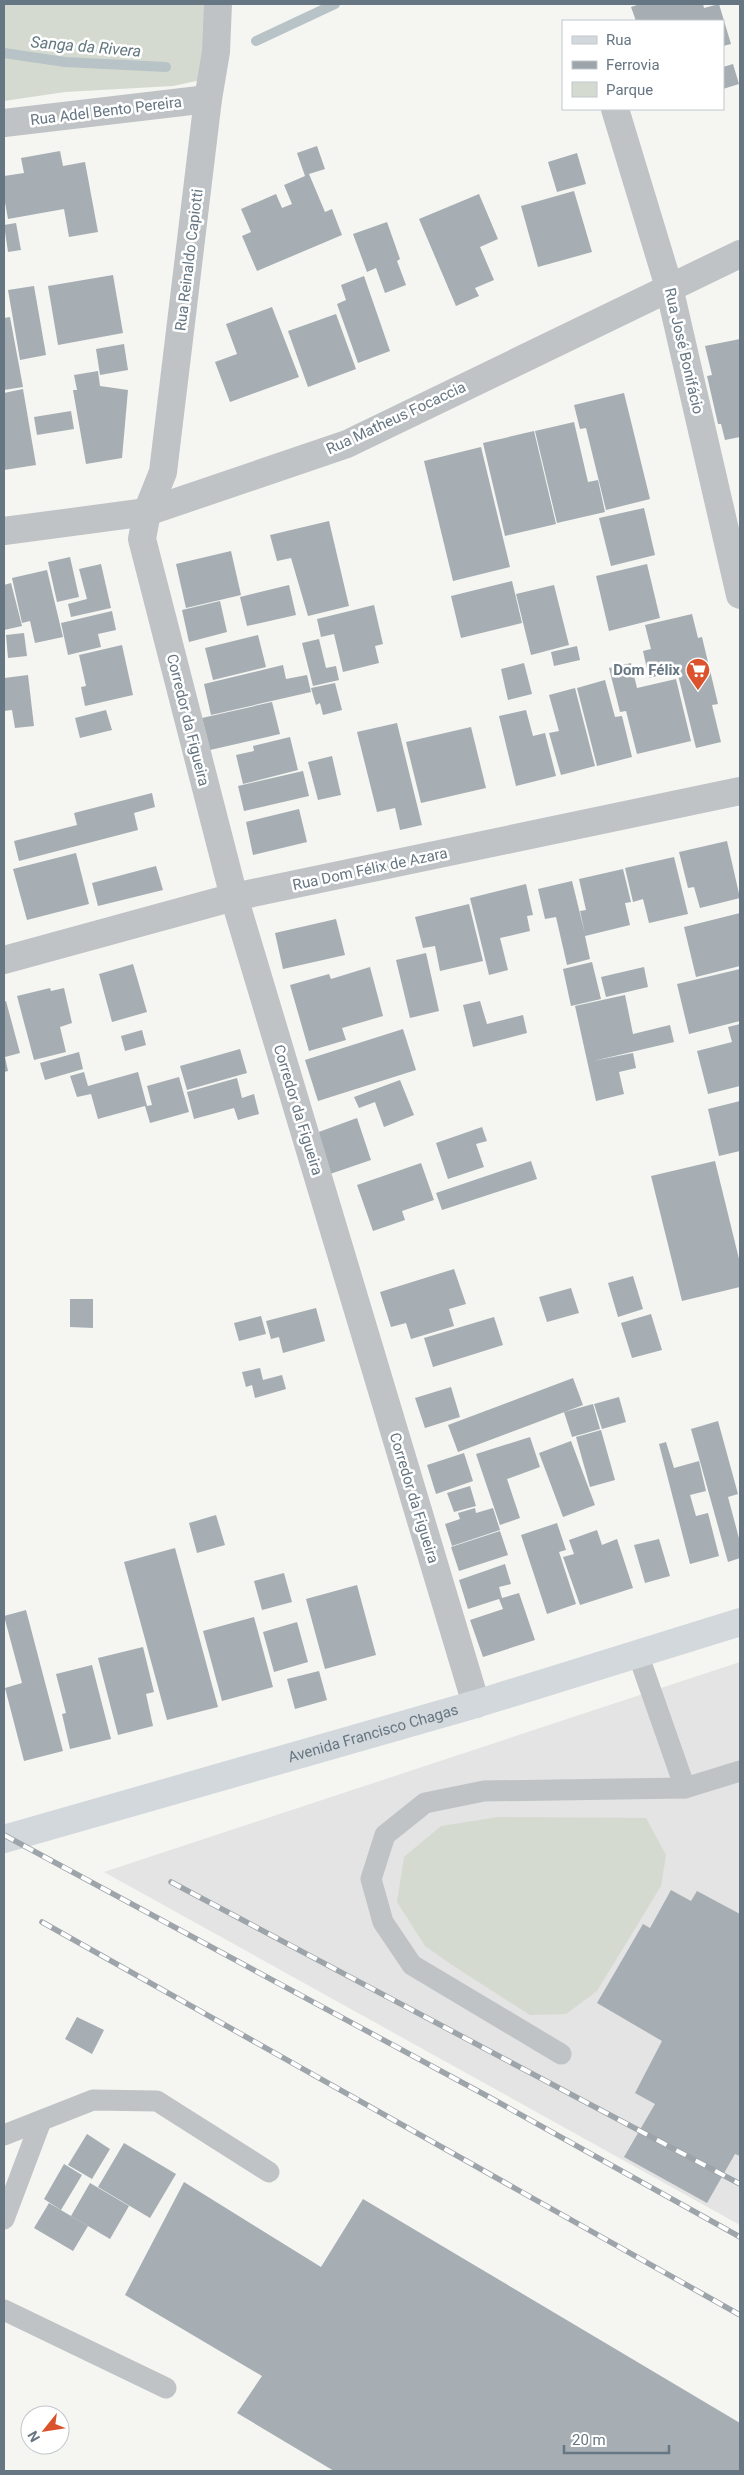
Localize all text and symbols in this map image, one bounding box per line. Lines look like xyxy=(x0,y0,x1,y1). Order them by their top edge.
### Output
legend xyxy=(562,20,724,110)
text: Rua xyxy=(606,31,632,49)
water label: Sanga da Rivera xyxy=(30,32,142,61)
text: Ferrovia xyxy=(606,56,660,74)
text: Parque xyxy=(606,81,653,99)
street label: Rua Adel Bento Pereira xyxy=(29,93,183,129)
street label: Rua Reinaldo Capiotti xyxy=(171,188,207,332)
street label: Rua José Bonifácio xyxy=(661,286,707,416)
street label: Rua Matheus Focaccia xyxy=(323,378,469,458)
street label: Corredor da Figueira xyxy=(163,652,213,788)
supermarket icon: Dom Félix xyxy=(685,657,711,691)
place label: Dom Félix xyxy=(613,661,680,679)
street label: Rua Dom Félix de Azara xyxy=(291,844,449,894)
street label: Corredor da Figueira xyxy=(270,1043,326,1177)
street label: Corredor da Figueira xyxy=(386,1431,442,1565)
street label: Avenida Francisco Chagas xyxy=(286,1701,460,1766)
north arrow xyxy=(20,2405,70,2455)
scale bar xyxy=(564,2422,669,2454)
text: N xyxy=(24,2428,43,2445)
text: 20 m xyxy=(572,2431,606,2449)

